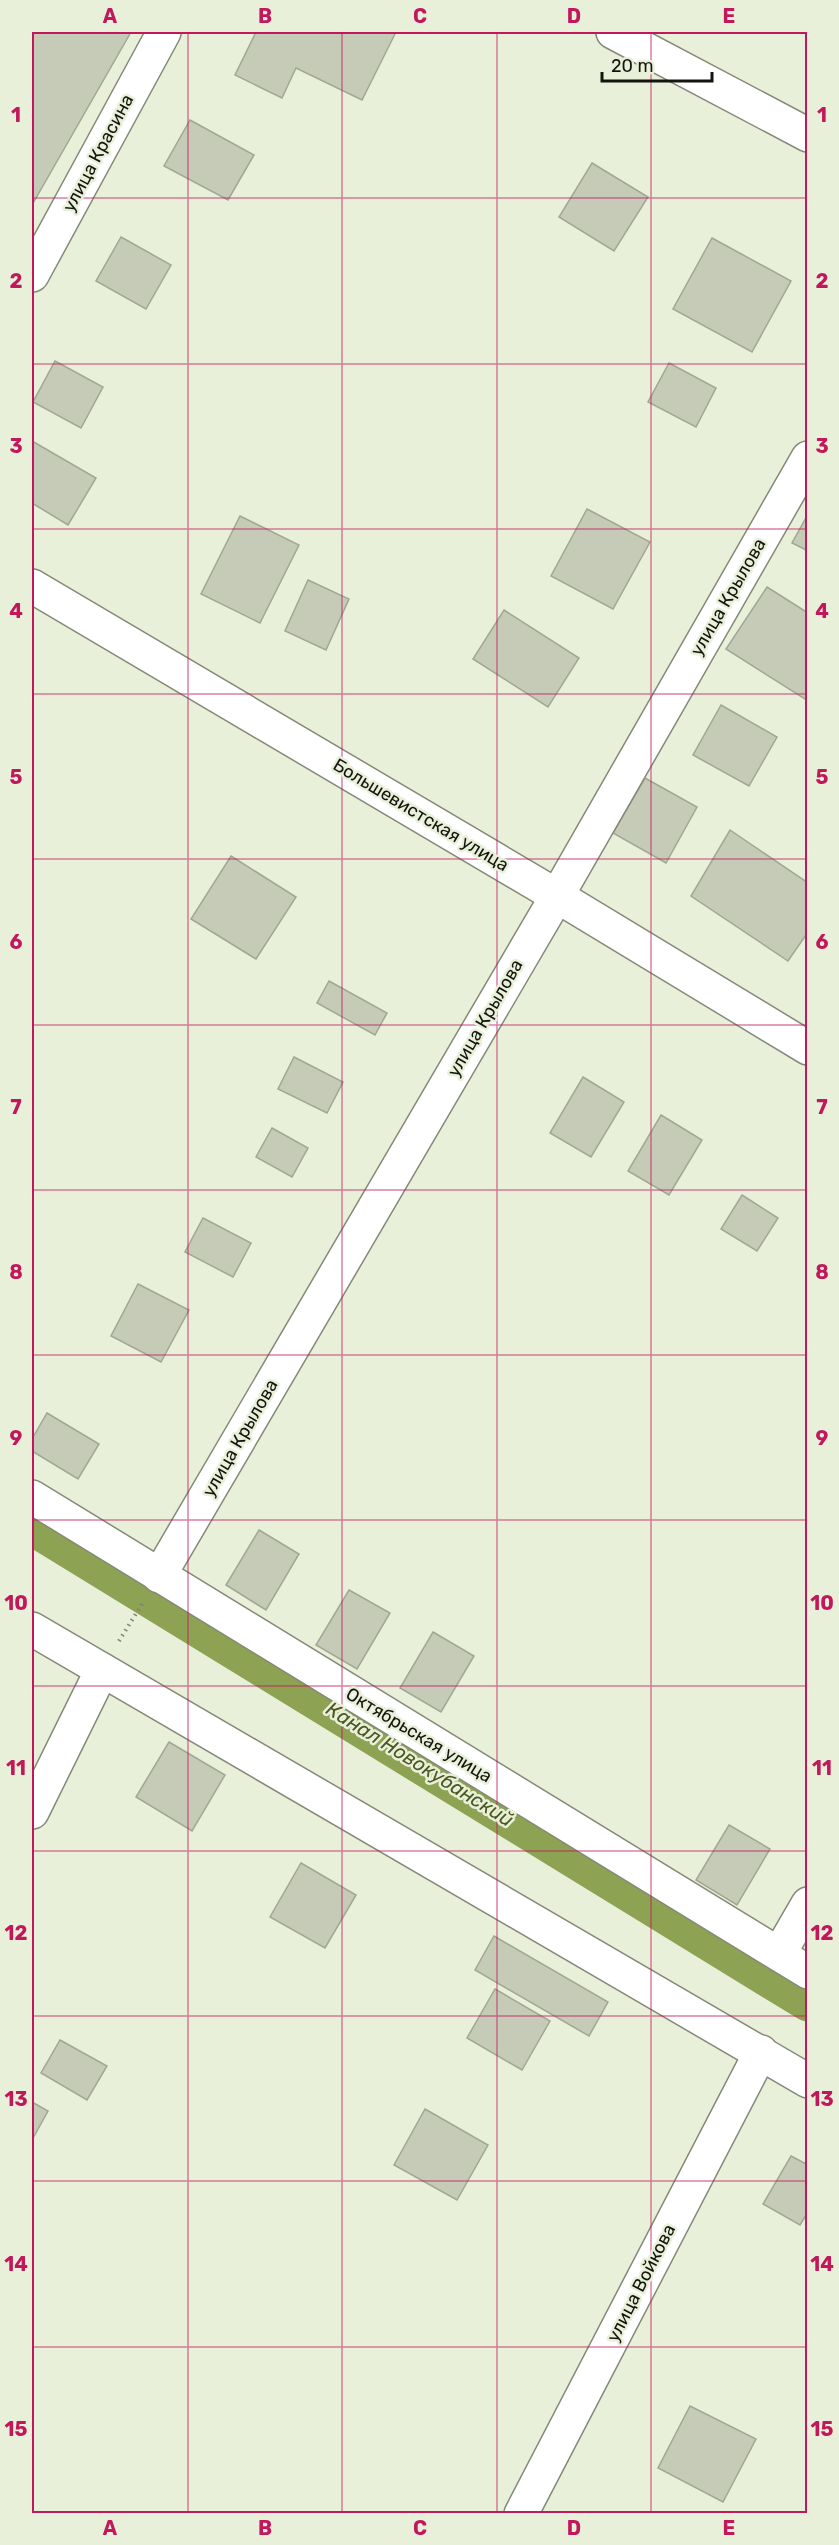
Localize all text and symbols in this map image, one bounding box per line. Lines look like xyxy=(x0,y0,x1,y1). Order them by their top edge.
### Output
text: A xyxy=(103,4,118,28)
text: B xyxy=(258,4,272,28)
text: C xyxy=(413,4,427,28)
text: D xyxy=(567,4,581,28)
text: E xyxy=(723,4,735,28)
scale bar xyxy=(602,45,712,83)
text: 20 m xyxy=(611,55,653,77)
street label: улица Красина xyxy=(58,90,138,216)
text: 1 xyxy=(11,103,21,127)
text: 1 xyxy=(817,103,827,127)
text: 2 xyxy=(10,269,23,293)
text: 2 xyxy=(816,269,829,293)
text: 3 xyxy=(9,434,23,458)
text: 3 xyxy=(815,434,829,458)
street label: улица Крылова xyxy=(685,534,771,660)
text: 4 xyxy=(9,599,23,623)
text: 4 xyxy=(815,599,829,623)
street label: Большевистская улица xyxy=(329,754,513,876)
text: 5 xyxy=(10,765,23,789)
text: 5 xyxy=(816,765,829,789)
text: 6 xyxy=(9,930,23,954)
text: 6 xyxy=(815,930,829,954)
street label: улица Крылова xyxy=(442,955,528,1081)
text: 7 xyxy=(10,1095,22,1119)
text: 7 xyxy=(816,1095,828,1119)
text: 8 xyxy=(9,1260,23,1284)
text: 8 xyxy=(815,1260,829,1284)
street label: улица Крылова xyxy=(197,1375,283,1501)
text: 9 xyxy=(10,1426,23,1450)
text: 9 xyxy=(816,1426,829,1450)
text: 10 xyxy=(4,1591,28,1615)
text: 10 xyxy=(810,1591,834,1615)
street label: Октябрьская улица xyxy=(342,1683,496,1787)
water label: Канал Новокубанский xyxy=(322,1696,518,1832)
text: 11 xyxy=(6,1756,26,1780)
text: 11 xyxy=(812,1756,832,1780)
text: 12 xyxy=(5,1921,27,1945)
text: 12 xyxy=(811,1921,833,1945)
text: 13 xyxy=(4,2087,28,2111)
text: 13 xyxy=(810,2087,834,2111)
street label: улица Войкова xyxy=(602,2220,680,2346)
text: 14 xyxy=(4,2252,28,2276)
text: 14 xyxy=(810,2252,834,2276)
text: 15 xyxy=(5,2417,28,2441)
text: 15 xyxy=(811,2417,834,2441)
text: A xyxy=(103,2516,118,2540)
text: B xyxy=(258,2516,272,2540)
text: C xyxy=(413,2516,427,2540)
text: D xyxy=(567,2516,581,2540)
text: E xyxy=(723,2516,735,2540)

